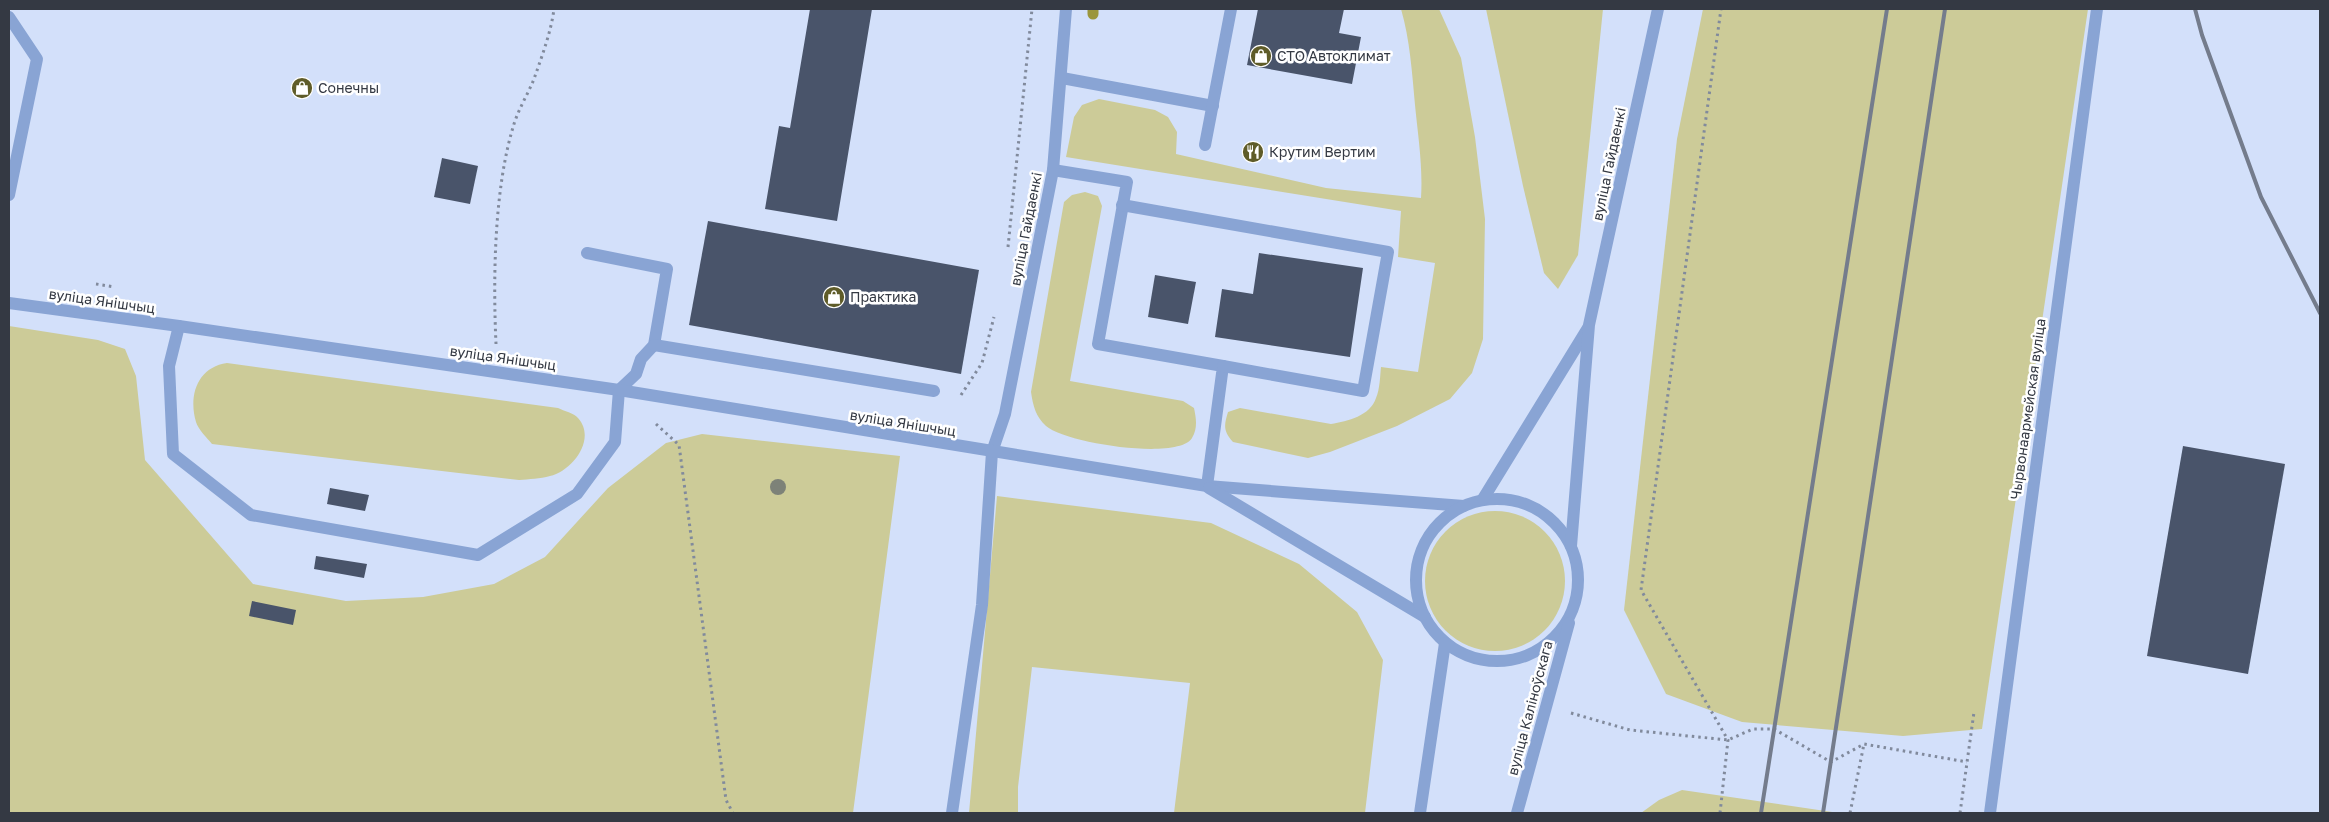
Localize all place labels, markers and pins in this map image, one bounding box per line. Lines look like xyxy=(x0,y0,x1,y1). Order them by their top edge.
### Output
shop icon: СТО Автоклимат xyxy=(1249,44,1273,68)
place label: СТО Автоклимат xyxy=(1277,47,1391,64)
shop icon: Сонечны xyxy=(290,76,314,100)
place label: Сонечны xyxy=(318,79,379,96)
restaurant icon: Крутим Вертим xyxy=(1241,140,1265,164)
place label: Крутим Вертим xyxy=(1269,143,1376,160)
shop icon: Практика xyxy=(822,285,846,309)
place label: Практика xyxy=(850,288,916,305)

